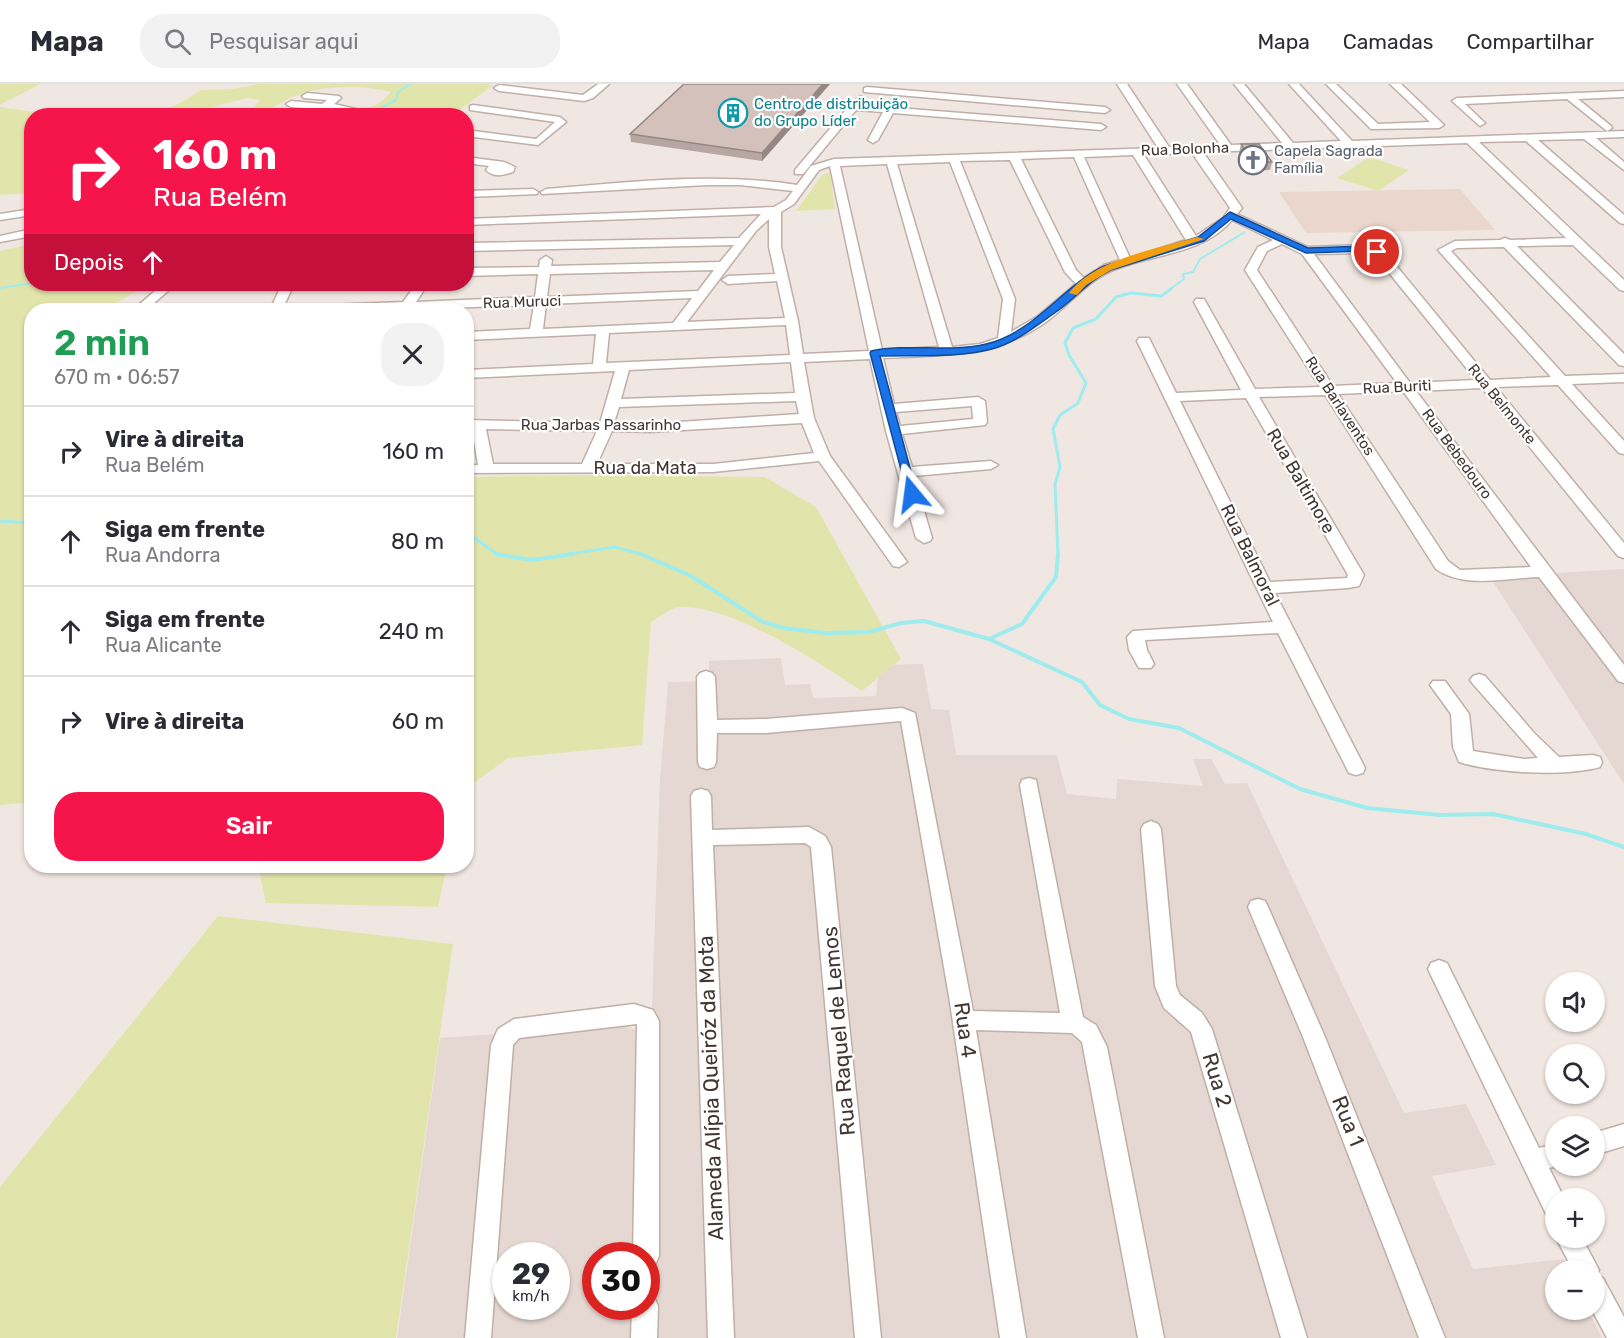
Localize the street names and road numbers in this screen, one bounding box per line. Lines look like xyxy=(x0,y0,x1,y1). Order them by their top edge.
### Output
street label: Rua Bolonha xyxy=(1141,138,1229,160)
street label: Rua Muruci xyxy=(483,292,561,312)
street label: Rua Barlaventos xyxy=(1301,353,1379,459)
street label: Rua Belmonte xyxy=(1464,360,1540,448)
street label: Rua Buriti xyxy=(1362,376,1432,398)
street label: Rua Bebedouro xyxy=(1418,405,1496,503)
street label: Rua Jarbas Passarinho xyxy=(521,416,681,434)
street label: Rua Baltimore xyxy=(1262,424,1340,538)
street label: Rua da Mata xyxy=(593,457,697,479)
street label: Rua Balmoral xyxy=(1216,500,1284,610)
street label: Rua Raquel de Lemos xyxy=(817,925,860,1137)
street label: Alameda Alípia Queiróz da Mota xyxy=(693,935,728,1241)
street label: Rua 4 xyxy=(949,1000,982,1059)
street label: Rua 2 xyxy=(1197,1050,1238,1110)
street label: Rua 1 xyxy=(1327,1092,1370,1150)

